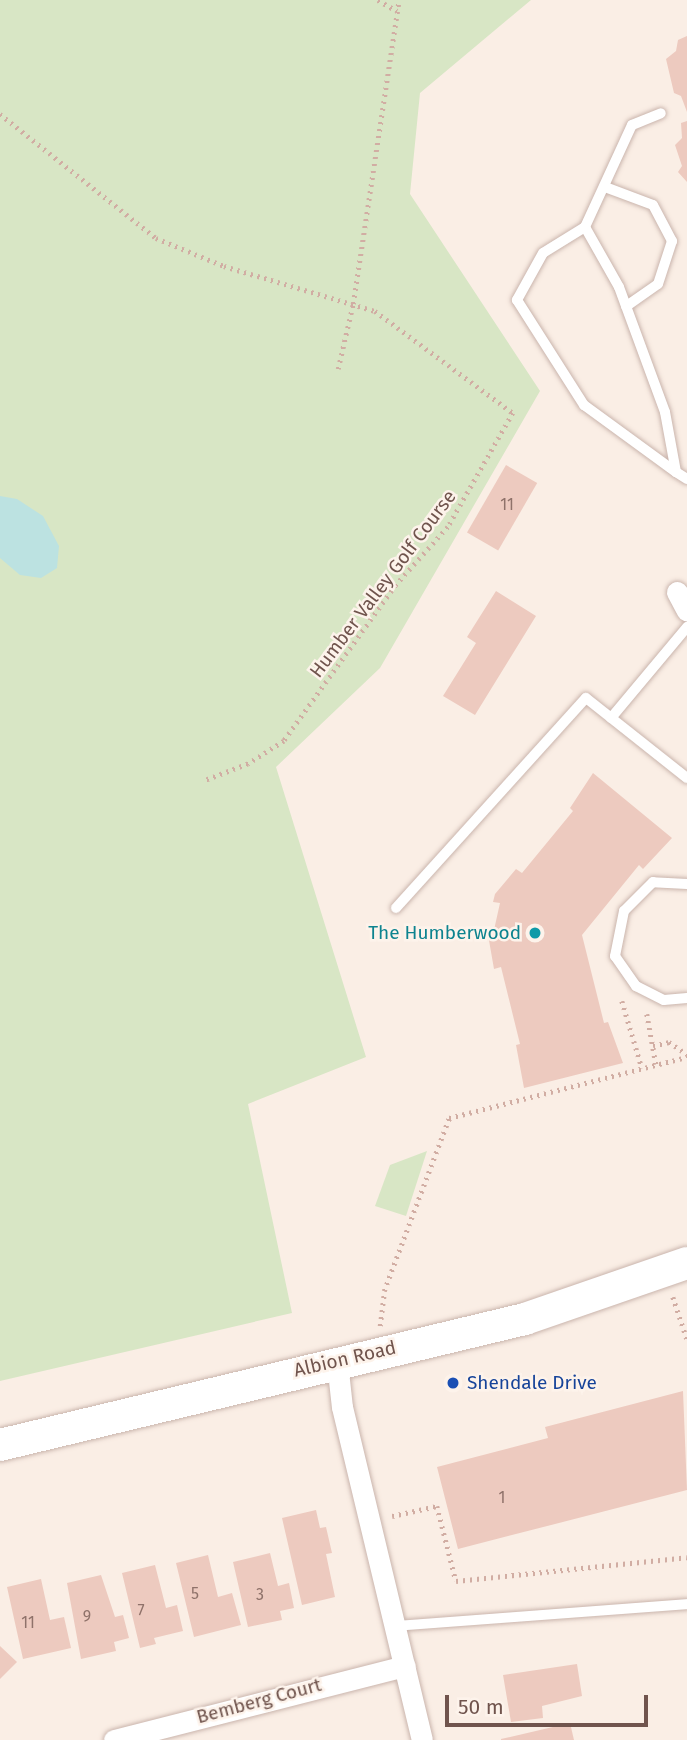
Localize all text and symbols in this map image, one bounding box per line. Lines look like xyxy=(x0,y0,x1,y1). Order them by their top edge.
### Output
street label: Humber Valley Golf Course xyxy=(305,486,461,682)
house number: 11 xyxy=(500,495,514,515)
place label: The Humberwood xyxy=(368,922,521,944)
marker: The Humberwood xyxy=(527,925,543,941)
street label: Albion Road xyxy=(292,1336,398,1382)
place label: Shendale Drive xyxy=(467,1372,597,1394)
marker: Shendale Drive xyxy=(445,1375,461,1391)
house number: 1 xyxy=(499,1488,505,1508)
house number: 5 xyxy=(191,1584,199,1604)
house number: 3 xyxy=(256,1585,264,1605)
house number: 7 xyxy=(137,1601,145,1621)
house number: 9 xyxy=(83,1607,91,1627)
house number: 11 xyxy=(21,1613,35,1633)
street label: Bemberg Court xyxy=(194,1673,324,1729)
scale bar xyxy=(449,1680,652,1724)
text: 50 m xyxy=(458,1694,504,1720)

